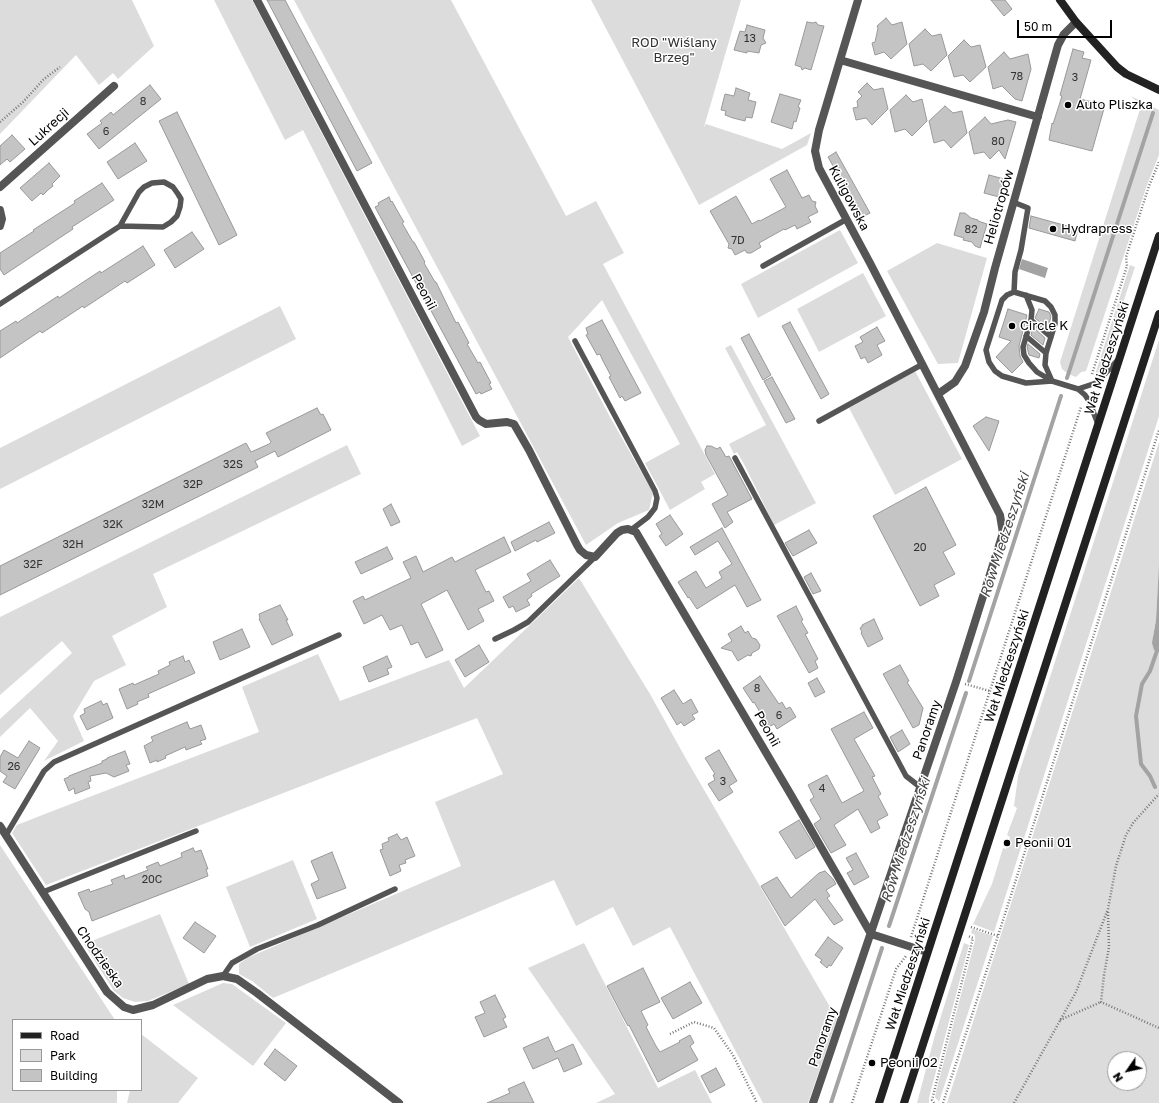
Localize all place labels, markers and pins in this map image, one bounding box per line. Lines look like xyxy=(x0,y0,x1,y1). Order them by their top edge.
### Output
place label: Auto Pliszka xyxy=(1076,97,1153,113)
marker: Auto Pliszka xyxy=(1063,100,1073,110)
place label: Hydrapress xyxy=(1061,221,1132,237)
marker: Hydrapress xyxy=(1048,224,1058,234)
place label: Circle K xyxy=(1020,318,1068,334)
marker: Circle K xyxy=(1007,321,1017,331)
place label: Peonii 01 xyxy=(1015,835,1071,851)
marker: Peonii 01 xyxy=(1002,838,1012,848)
place label: Peonii 02 xyxy=(880,1055,938,1071)
marker: Peonii 02 xyxy=(867,1058,877,1068)

